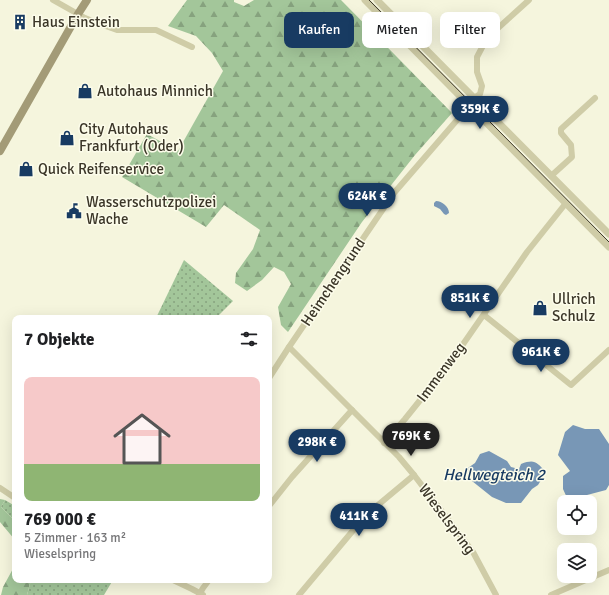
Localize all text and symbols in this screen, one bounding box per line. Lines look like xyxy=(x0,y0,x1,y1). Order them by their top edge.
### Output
chip: Kaufen xyxy=(284,12,354,48)
chip: Mieten xyxy=(362,12,432,48)
chip: Filter xyxy=(440,12,500,48)
building icon: Haus Einstein xyxy=(11,13,29,31)
place label: Haus Einstein xyxy=(32,13,120,31)
shop icon: Autohaus Minnich xyxy=(76,82,94,100)
place label: Autohaus Minnich xyxy=(97,82,213,100)
pin: 359K € xyxy=(447,96,513,130)
text: 359K € xyxy=(460,101,500,117)
place label: City Autohaus Frankfurt (Oder) xyxy=(79,120,184,155)
shop icon: City Autohaus Frankfurt (Oder) xyxy=(58,129,76,147)
shop icon: Quick Reifenservice xyxy=(17,160,35,178)
place label: Quick Reifenservice xyxy=(38,160,164,178)
pin: 624K € xyxy=(334,183,400,217)
text: 624K € xyxy=(347,188,387,204)
place label: Wasserschutzpolizei Wache xyxy=(86,193,216,228)
public building icon: Wasserschutzpolizei Wache xyxy=(65,202,83,220)
street label: Heimchengrund xyxy=(297,235,369,329)
pin: 851K € xyxy=(437,285,503,319)
text: 851K € xyxy=(450,290,490,306)
place label: Ullrich Schulz xyxy=(552,290,596,325)
shop icon: Ullrich Schulz xyxy=(531,299,549,317)
icon: filters xyxy=(238,328,260,350)
text: 7 Objekte xyxy=(24,329,95,350)
street label: Immenweg xyxy=(413,339,469,405)
pin: 961K € xyxy=(508,339,574,373)
text: 961K € xyxy=(521,344,561,360)
icon: home xyxy=(106,403,178,475)
pin: 769K € xyxy=(378,423,444,457)
text: 769K € xyxy=(391,428,431,444)
pin: 298K € xyxy=(284,429,350,463)
text: 298K € xyxy=(297,434,337,450)
water label: Hellwegteich 2 xyxy=(443,465,546,485)
street label: Wieselspring xyxy=(415,480,479,558)
map controls xyxy=(557,495,597,583)
button: locate xyxy=(557,495,597,535)
pin: 411K € xyxy=(326,503,392,537)
text: 411K € xyxy=(339,508,379,524)
text: 769 000 € xyxy=(24,509,96,530)
text: 5 Zimmer · 163 m² xyxy=(24,530,126,546)
button: layers xyxy=(557,543,597,583)
text: Wieselspring xyxy=(24,546,96,562)

